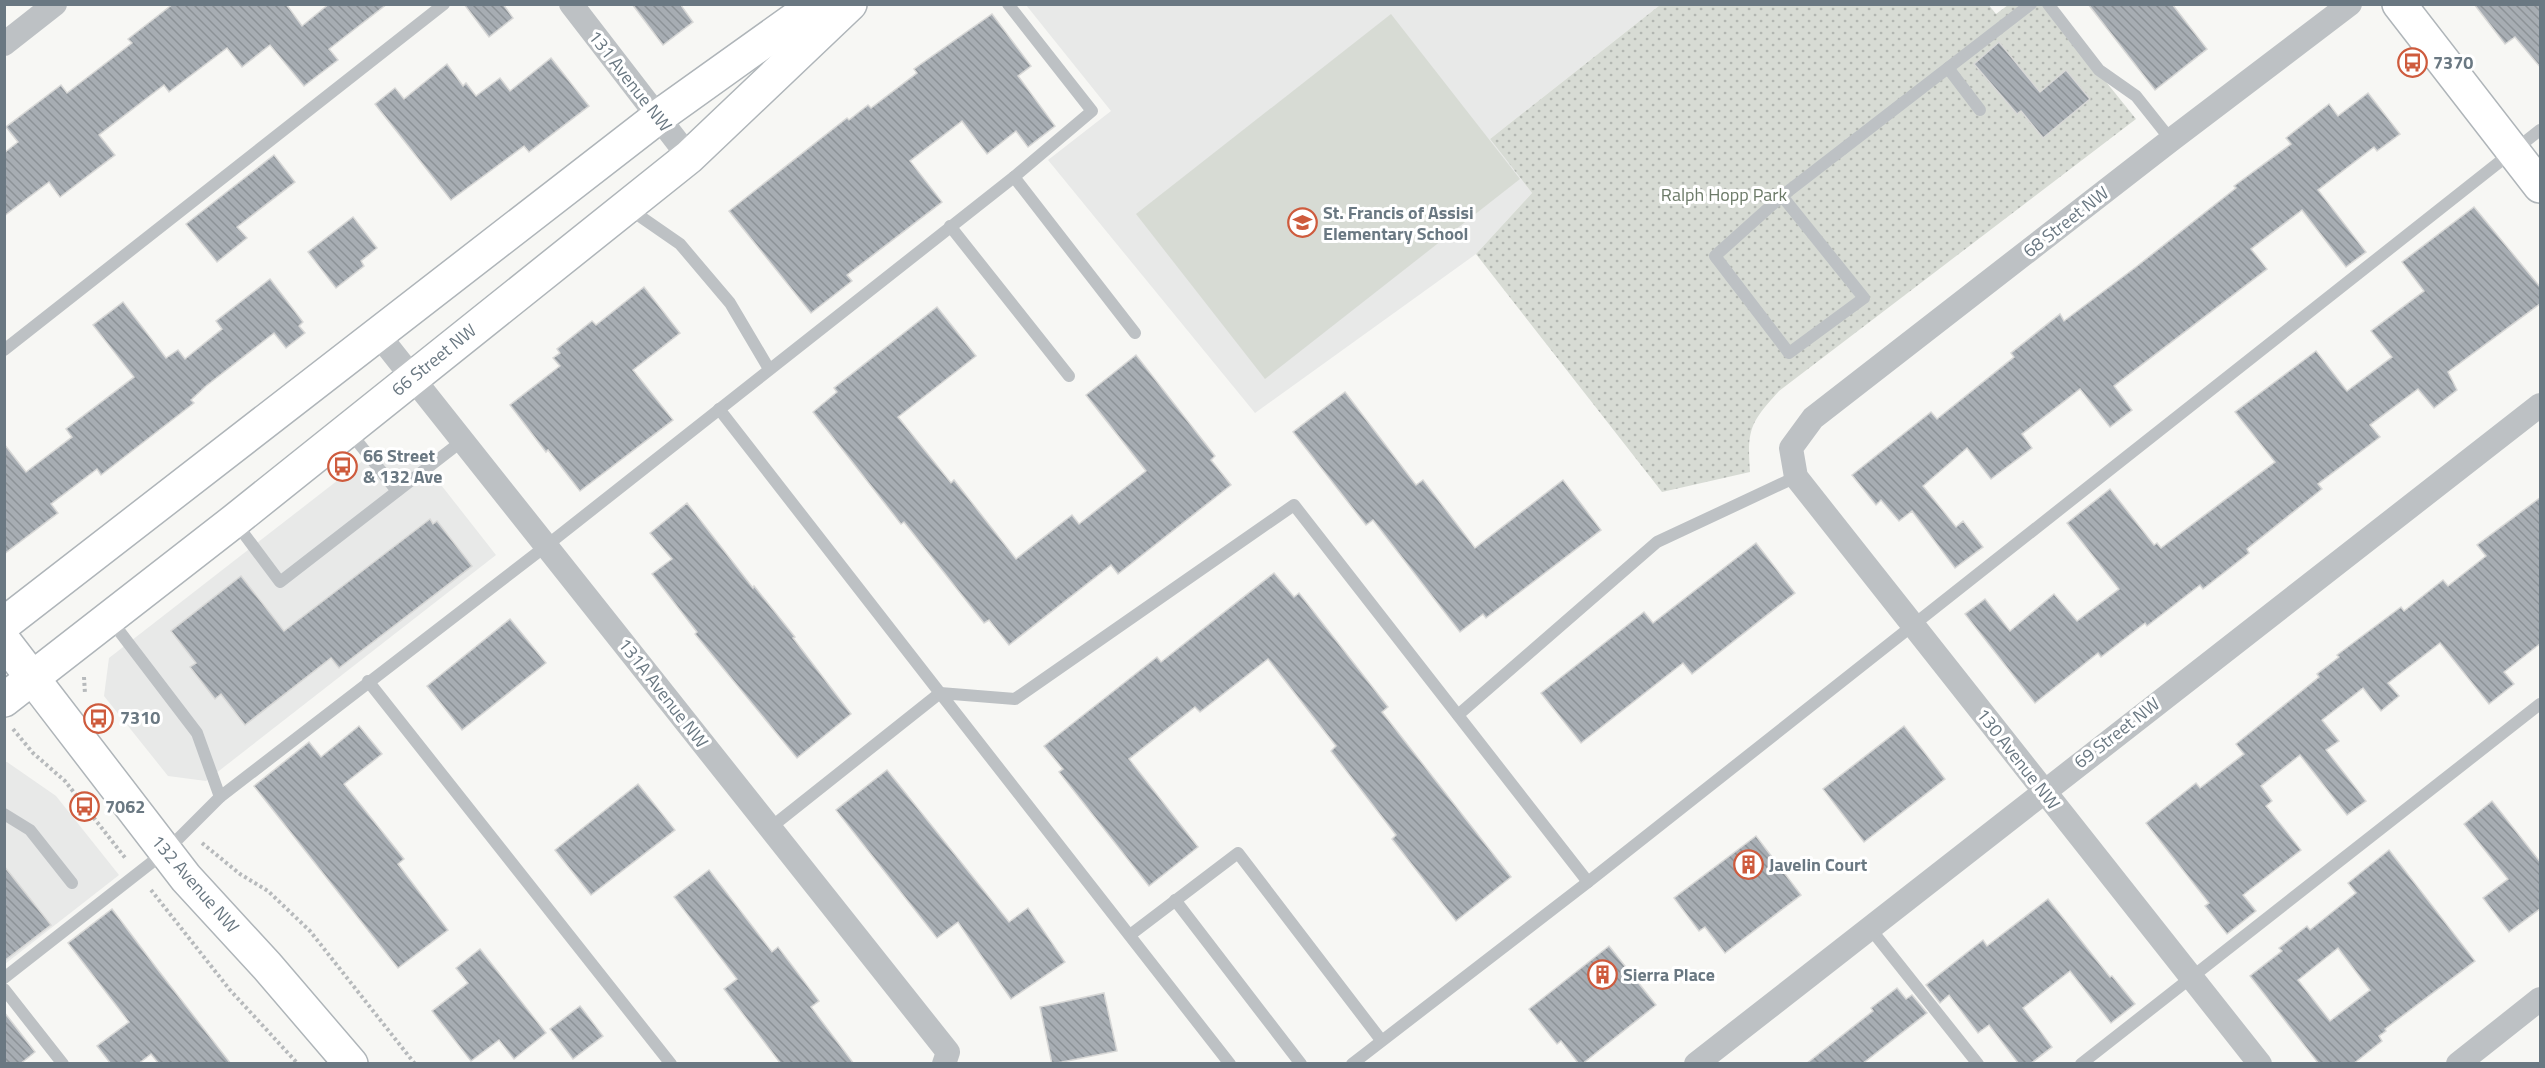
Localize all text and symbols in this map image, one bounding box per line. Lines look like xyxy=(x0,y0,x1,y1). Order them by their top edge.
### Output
street label: 131 Avenue NW xyxy=(582,24,679,137)
bus stop icon: 7370 xyxy=(2396,47,2428,79)
place label: 7370 xyxy=(2433,49,2473,76)
street label: 68 Street NW xyxy=(2017,179,2114,264)
park label: Ralph Hopp Park xyxy=(1661,181,1788,208)
place label: St. Francis of Assisi Elementary School xyxy=(1323,199,1474,247)
school or university icon: St. Francis of Assisi Elementary School xyxy=(1286,207,1318,239)
street label: 66 Street NW xyxy=(385,317,482,402)
place label: 66 Street & 132 Ave xyxy=(363,442,442,490)
bus stop icon: 66 Street & 132 Ave xyxy=(326,450,358,482)
street label: 131A Avenue NW xyxy=(612,632,715,754)
street label: 69 Street NW xyxy=(2068,690,2165,775)
bus stop icon: 7310 xyxy=(83,702,115,734)
street label: 130 Avenue NW xyxy=(1970,702,2067,815)
place label: 7310 xyxy=(120,704,160,731)
bus stop icon: 7062 xyxy=(68,791,100,823)
place label: 7062 xyxy=(105,793,145,820)
street label: 132 Avenue NW xyxy=(145,829,246,939)
building icon: Javelin Court xyxy=(1732,849,1764,881)
place label: Javelin Court xyxy=(1769,851,1868,878)
building icon: Sierra Place xyxy=(1586,959,1618,991)
place label: Sierra Place xyxy=(1623,961,1715,988)

